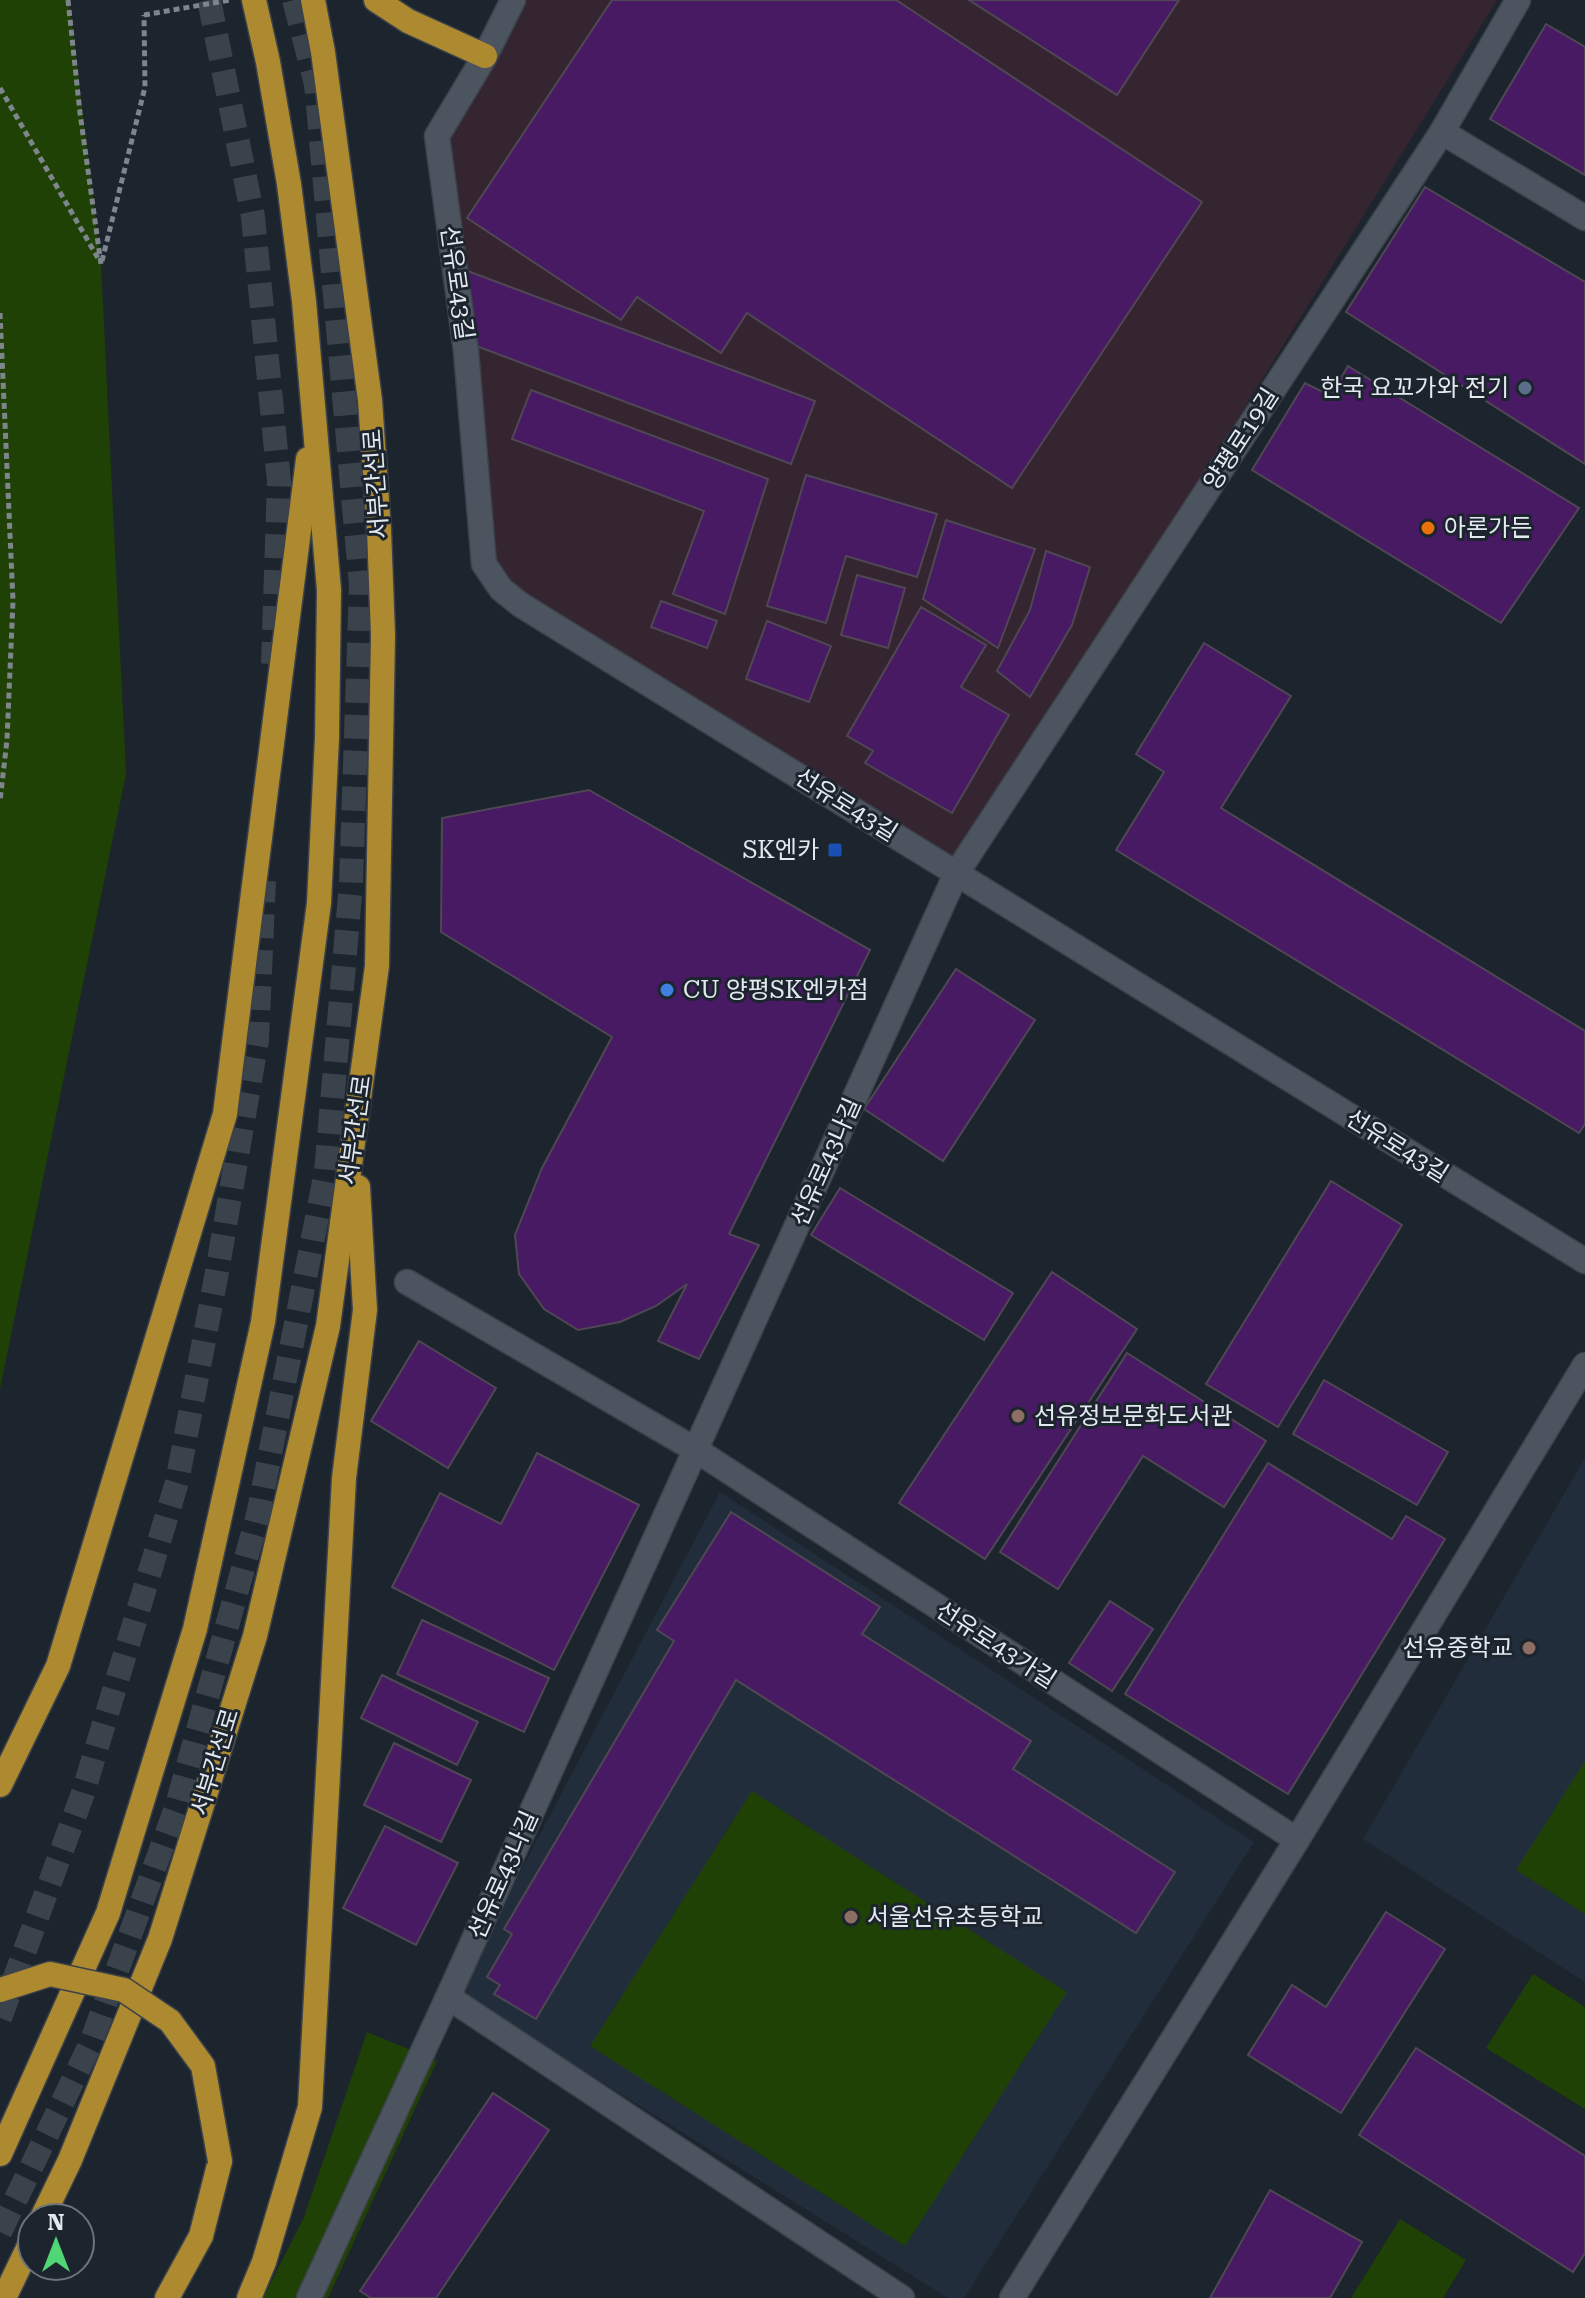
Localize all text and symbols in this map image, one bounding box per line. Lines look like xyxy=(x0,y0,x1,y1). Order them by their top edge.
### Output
street label: 선유로43길 xyxy=(435,224,479,342)
place label: 한국 요꼬가와 전기 xyxy=(1320,374,1509,402)
marker: 한국 요꼬가와 전기 xyxy=(1516,379,1534,397)
street label: 양평로19길 xyxy=(1198,383,1284,495)
street label: 서부간선로 xyxy=(358,428,394,540)
place label: 아론가든 xyxy=(1444,514,1532,542)
marker: 아론가든 xyxy=(1419,519,1437,537)
street label: 선유로43길 xyxy=(790,763,902,847)
place label: SK엔카 xyxy=(742,836,819,864)
marker: SK엔카 xyxy=(826,841,844,859)
place label: CU 양평SK엔카점 xyxy=(683,976,868,1004)
marker: CU 양평SK엔카점 xyxy=(658,981,676,999)
street label: 서부간선로 xyxy=(333,1073,377,1187)
street label: 선유로43나길 xyxy=(785,1094,867,1230)
street label: 선유로43길 xyxy=(1341,1104,1453,1188)
place label: 선유정보문화도서관 xyxy=(1034,1402,1233,1430)
marker: 선유정보문화도서관 xyxy=(1009,1407,1027,1425)
street label: 선유로43가길 xyxy=(931,1596,1061,1694)
place label: 선유중학교 xyxy=(1403,1634,1513,1662)
marker: 선유중학교 xyxy=(1520,1639,1538,1657)
street label: 서부간선로 xyxy=(185,1705,245,1819)
street label: 선유로43나길 xyxy=(462,1807,544,1943)
place label: 서울선유초등학교 xyxy=(867,1903,1044,1931)
marker: 서울선유초등학교 xyxy=(842,1908,860,1926)
north arrow xyxy=(16,2202,96,2282)
text: N xyxy=(48,2210,65,2235)

